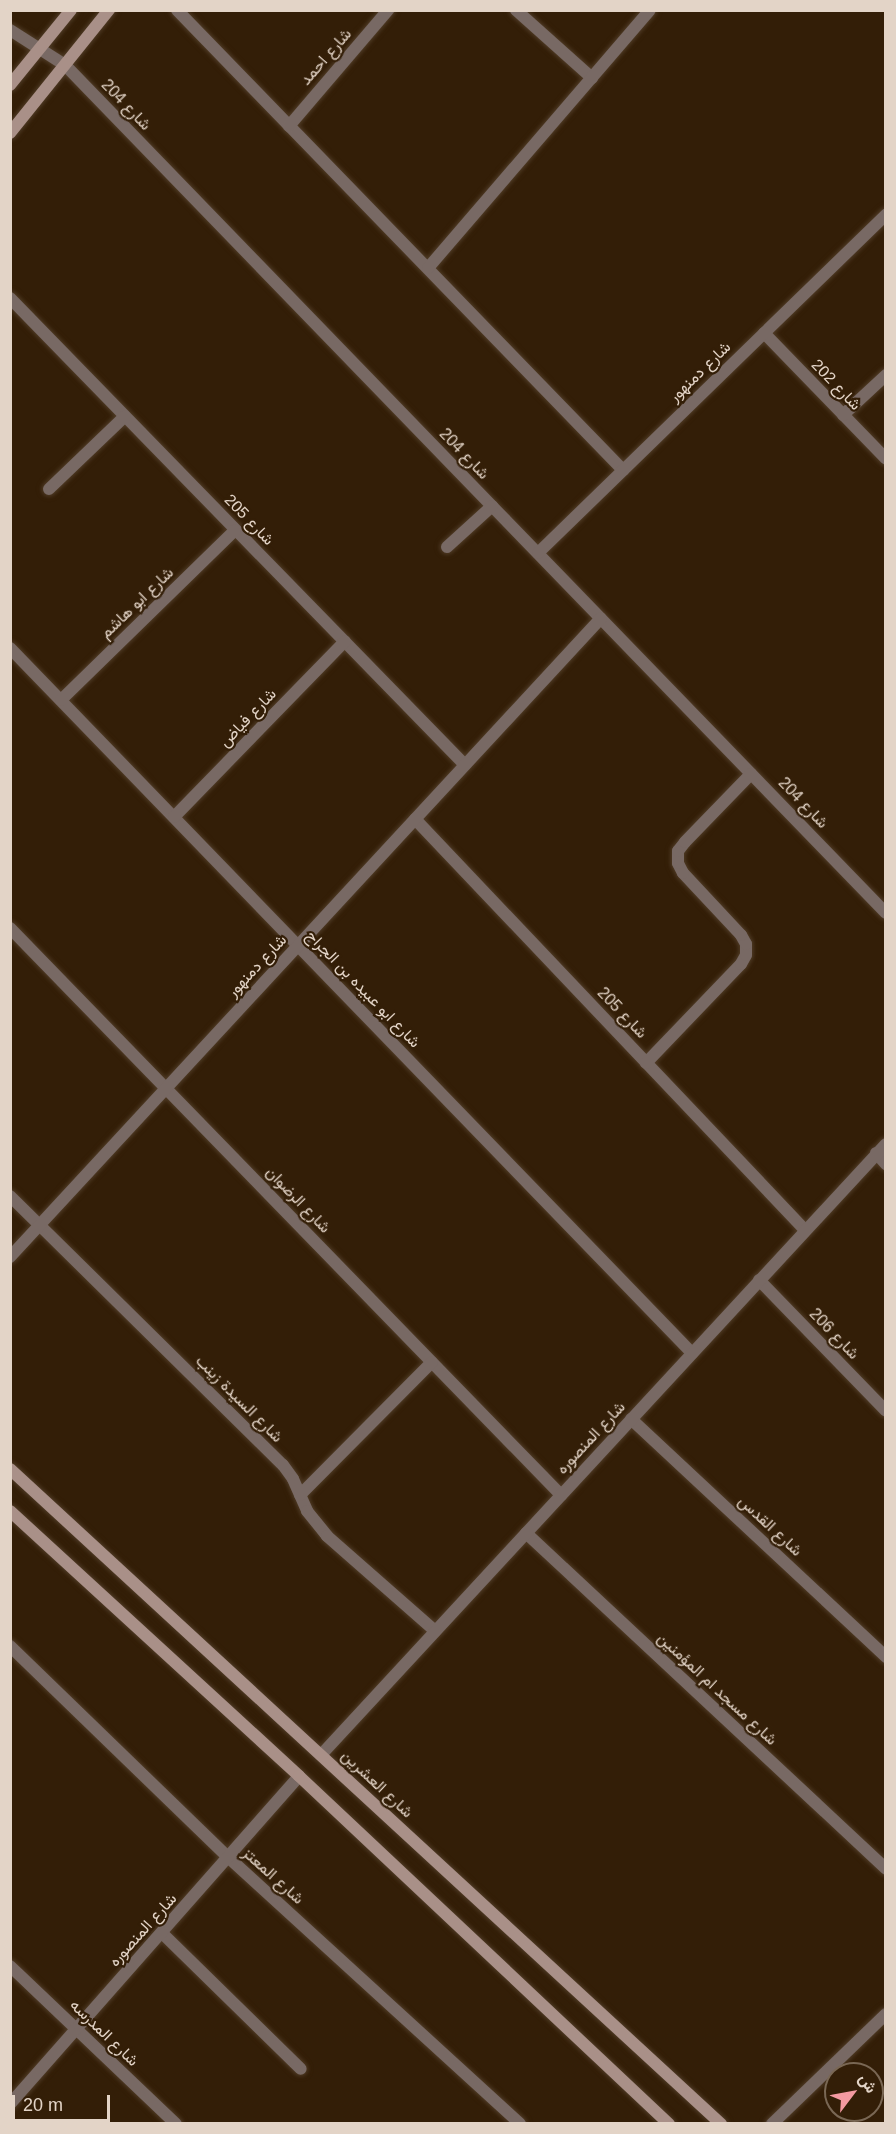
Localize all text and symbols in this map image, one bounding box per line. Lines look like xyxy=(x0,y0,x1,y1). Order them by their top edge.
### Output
street label: شارع احمد xyxy=(296,25,356,89)
street label: شارع 204 xyxy=(97,76,155,134)
street label: شارع دمنهور xyxy=(665,338,735,406)
street label: شارع 202 xyxy=(807,356,865,414)
street label: شارع 204 xyxy=(435,425,493,483)
street label: شارع 205 xyxy=(220,491,278,549)
street label: شارع ابو هاشم xyxy=(96,563,178,643)
street label: شارع فياض xyxy=(215,685,281,751)
street label: شارع 204 xyxy=(774,774,832,832)
street label: شارع ابو عبيده بن الجراح xyxy=(302,926,424,1052)
street label: شارع دمنهور xyxy=(223,931,291,1001)
street label: شارع 205 xyxy=(593,984,651,1042)
street label: شارع الرضوان xyxy=(262,1163,334,1237)
street label: شارع 206 xyxy=(805,1305,863,1363)
street label: شارع السيدة زينب xyxy=(191,1351,287,1447)
street label: شارع المنصوره xyxy=(553,1398,629,1478)
street label: شارع القدس xyxy=(734,1492,806,1560)
street label: شارع مسجد ام المؤمنين xyxy=(653,1629,781,1749)
street label: شارع العشرين xyxy=(337,1746,417,1822)
street label: شارع المعتز xyxy=(238,1844,308,1908)
street label: شارع المنصوره xyxy=(105,1889,181,1971)
street label: شارع المدرسه xyxy=(66,1996,142,2070)
north arrow xyxy=(824,2062,884,2122)
text: ش xyxy=(856,2071,880,2096)
scale bar xyxy=(15,2083,112,2121)
text: 20 m xyxy=(23,2095,63,2115)

